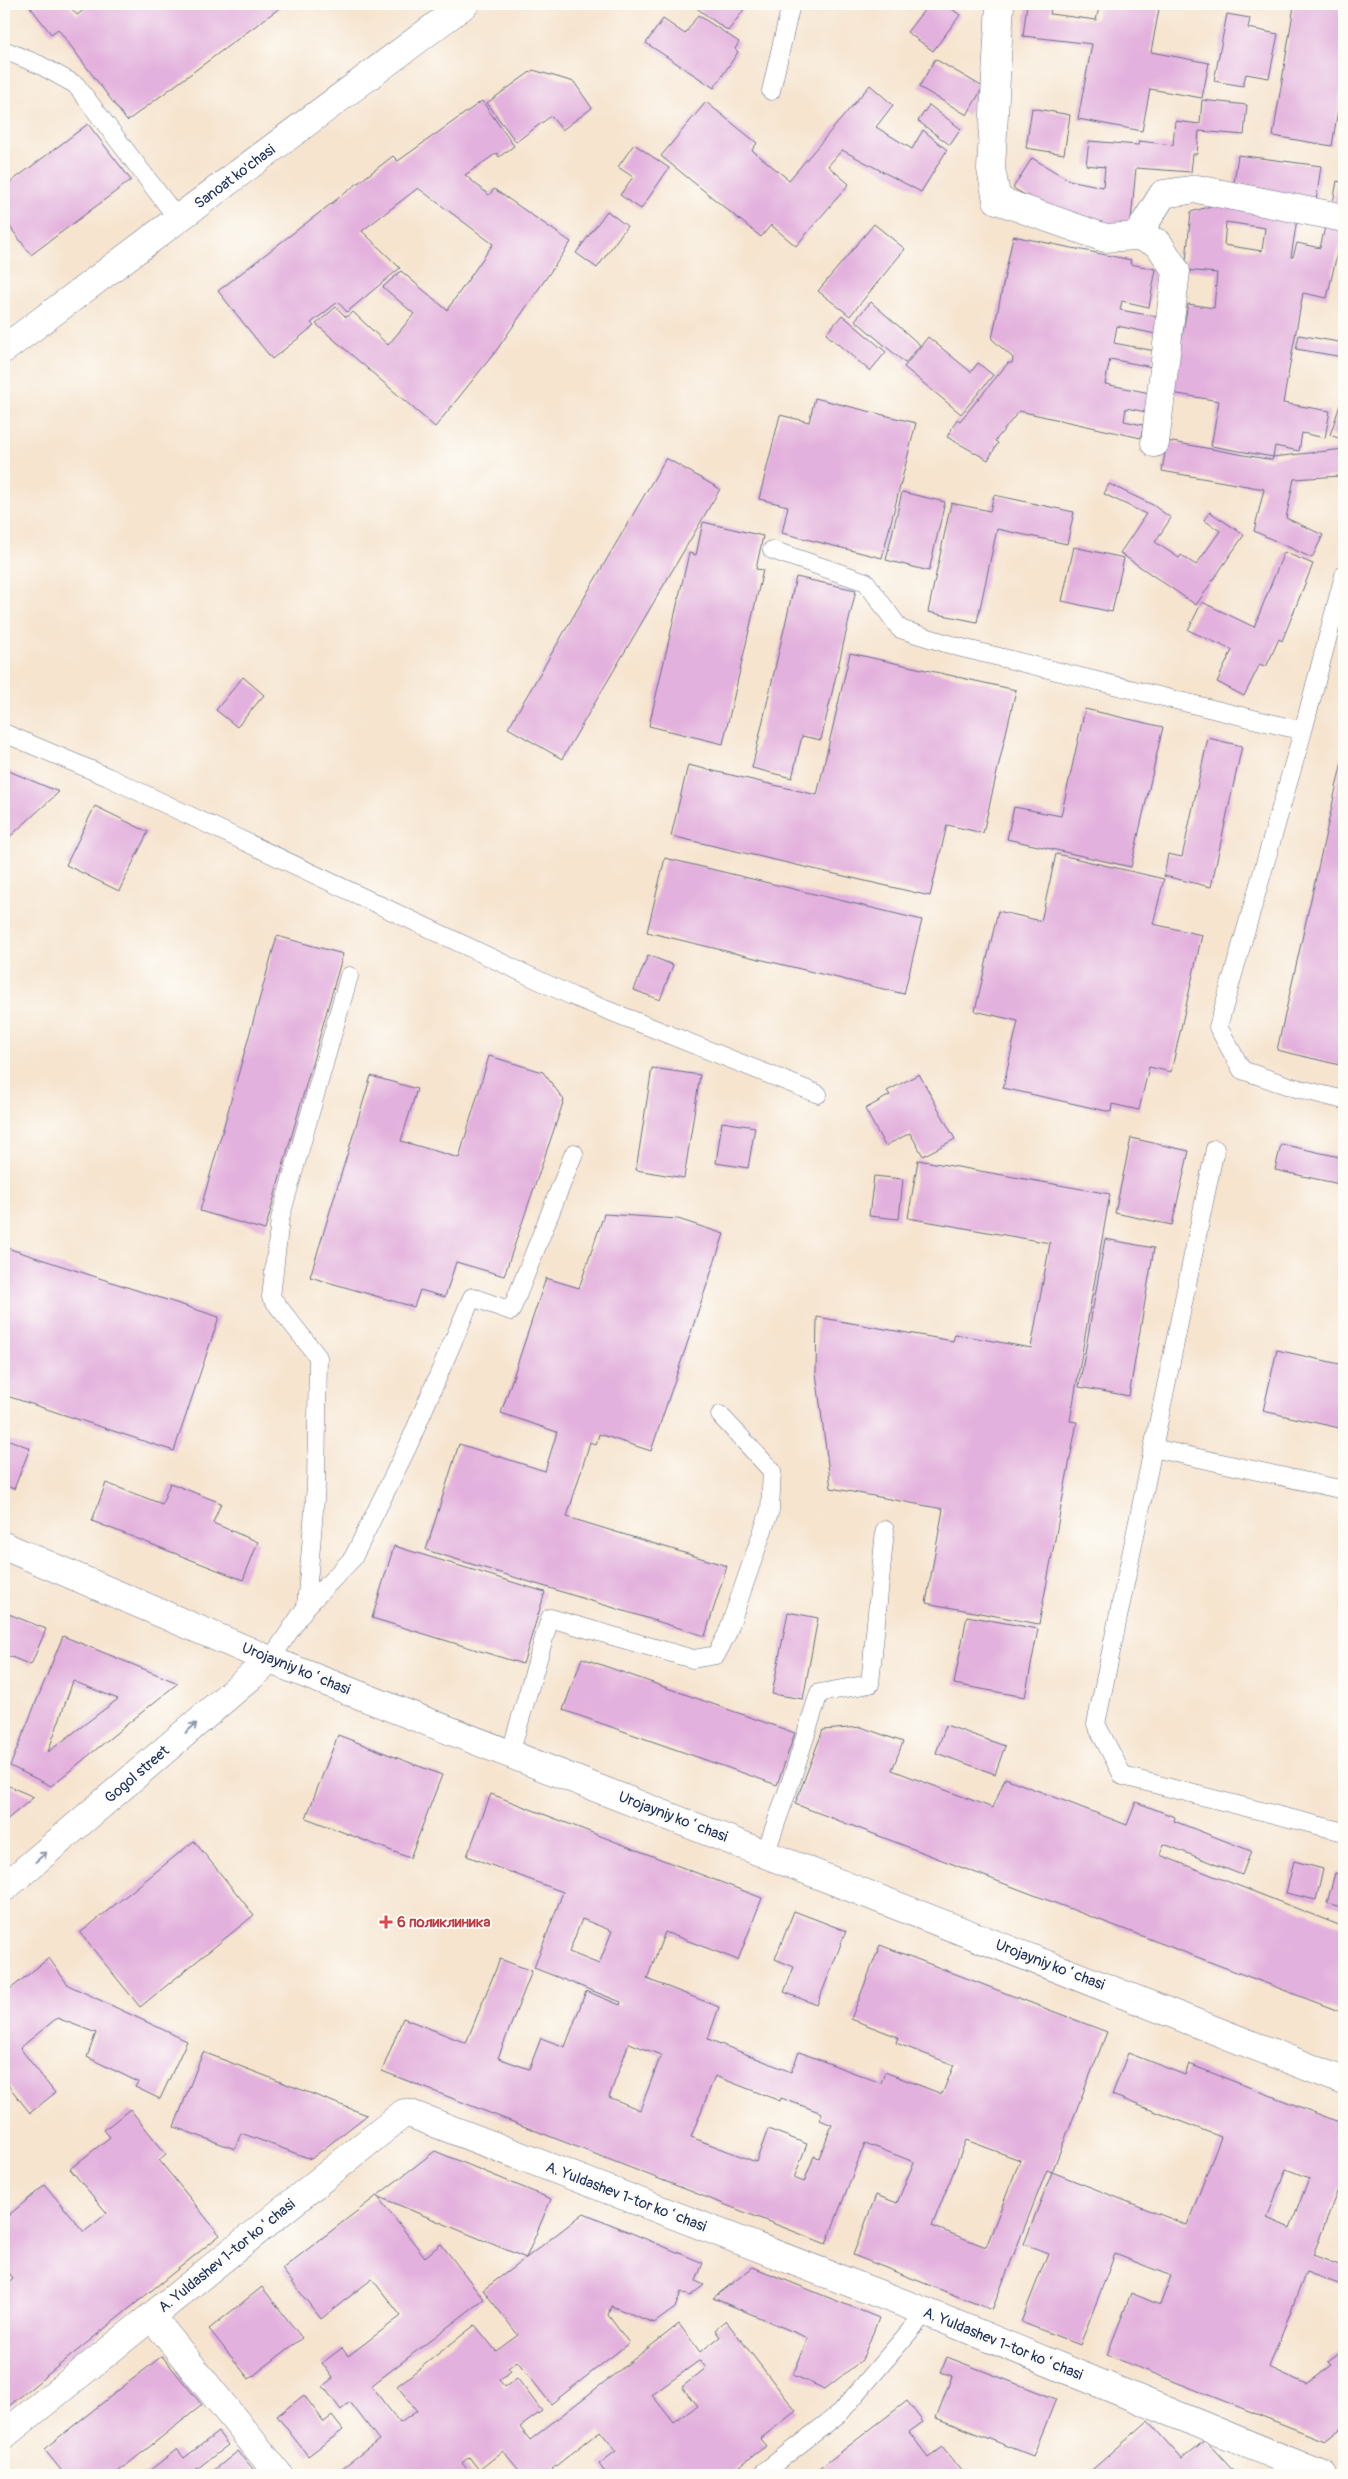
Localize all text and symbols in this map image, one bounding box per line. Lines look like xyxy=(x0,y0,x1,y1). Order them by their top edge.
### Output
street label: Sanoat ko'chasi xyxy=(190,140,279,213)
street label: Urоjayniy koʻchasi xyxy=(239,1639,353,1700)
one-way arrow xyxy=(184,1722,197,1734)
street label: Gogol street xyxy=(101,1741,174,1807)
street label: Urоjayniy koʻchasi xyxy=(616,1787,731,1847)
one-way arrow xyxy=(34,1851,47,1862)
place label: 6 поликлиника xyxy=(397,1913,490,1932)
marker: 6 поликлиника xyxy=(379,1915,393,1929)
street label: Urоjayniy koʻchasi xyxy=(993,1935,1108,1995)
street label: A. Yuldashev 1-tor koʻchasi xyxy=(543,2158,709,2237)
street label: A. Yuldashev 1-tor koʻchasi xyxy=(155,2195,299,2317)
street label: A. Yuldashev 1-tor koʻchasi xyxy=(920,2303,1086,2385)

